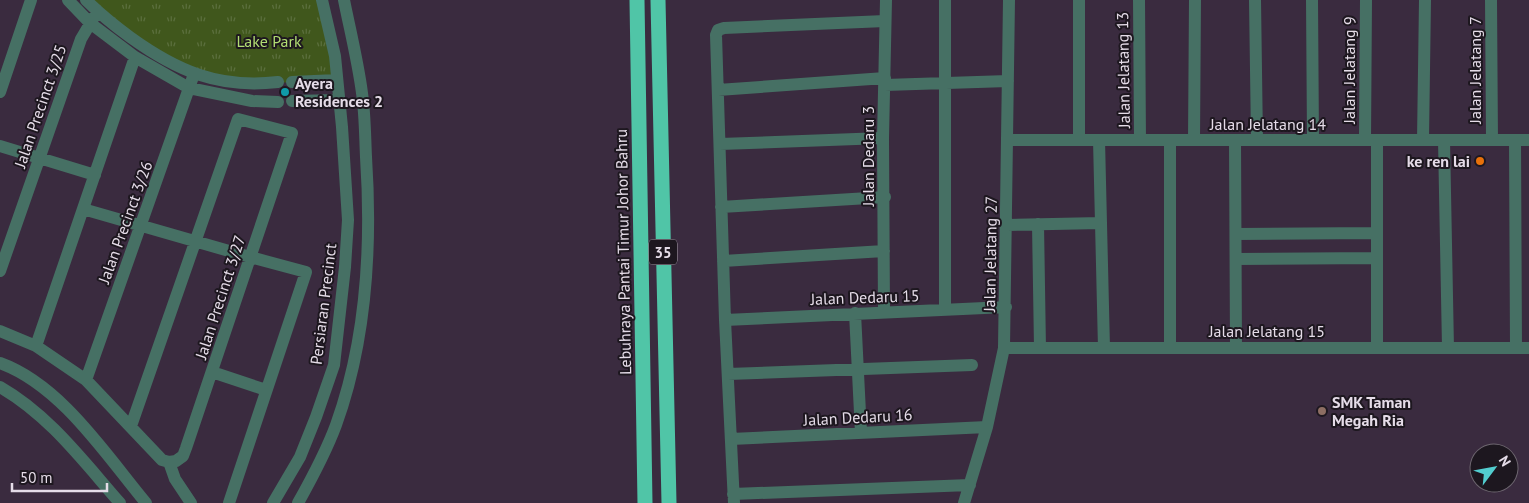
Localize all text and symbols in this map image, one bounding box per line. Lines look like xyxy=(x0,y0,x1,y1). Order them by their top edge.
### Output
street label: Jalan Jelatang 13 xyxy=(1112,12,1134,129)
street label: Jalan Jelatang 9 xyxy=(1339,16,1359,125)
street label: Jalan Jelatang 7 xyxy=(1465,16,1485,125)
park label: Lake Park xyxy=(236,31,302,51)
street label: Jalan Precinct 3/25 xyxy=(9,42,70,171)
place label: Ayera Residences 2 xyxy=(295,73,383,111)
marker: Ayera Residences 2 xyxy=(279,86,291,98)
street label: Jalan Dedaru 3 xyxy=(858,106,878,207)
street label: Jalan Jelatang 14 xyxy=(1209,114,1326,134)
street label: Lebuhraya Pantai Timur Johor Bahru xyxy=(611,129,635,375)
place label: ke ren lai xyxy=(1407,151,1470,171)
marker: ke ren lai xyxy=(1474,155,1486,167)
street label: Jalan Precinct 3/26 xyxy=(93,158,156,287)
street label: Jalan Jelatang 27 xyxy=(979,196,1001,313)
street label: Jalan Precinct 3/27 xyxy=(190,233,249,362)
road number: 35 xyxy=(649,240,677,264)
street label: Persiaran Precinct xyxy=(306,242,340,366)
street label: Jalan Dedaru 15 xyxy=(809,285,920,309)
street label: Jalan Jelatang 15 xyxy=(1208,321,1325,341)
place label: SMK Taman Megah Ria xyxy=(1332,392,1411,430)
street label: Jalan Dedaru 16 xyxy=(802,404,913,430)
marker: SMK Taman Megah Ria xyxy=(1316,405,1328,417)
north arrow xyxy=(1469,443,1519,493)
text: N xyxy=(1495,452,1515,470)
scale bar xyxy=(12,460,108,492)
text: 50 m xyxy=(20,468,53,487)

